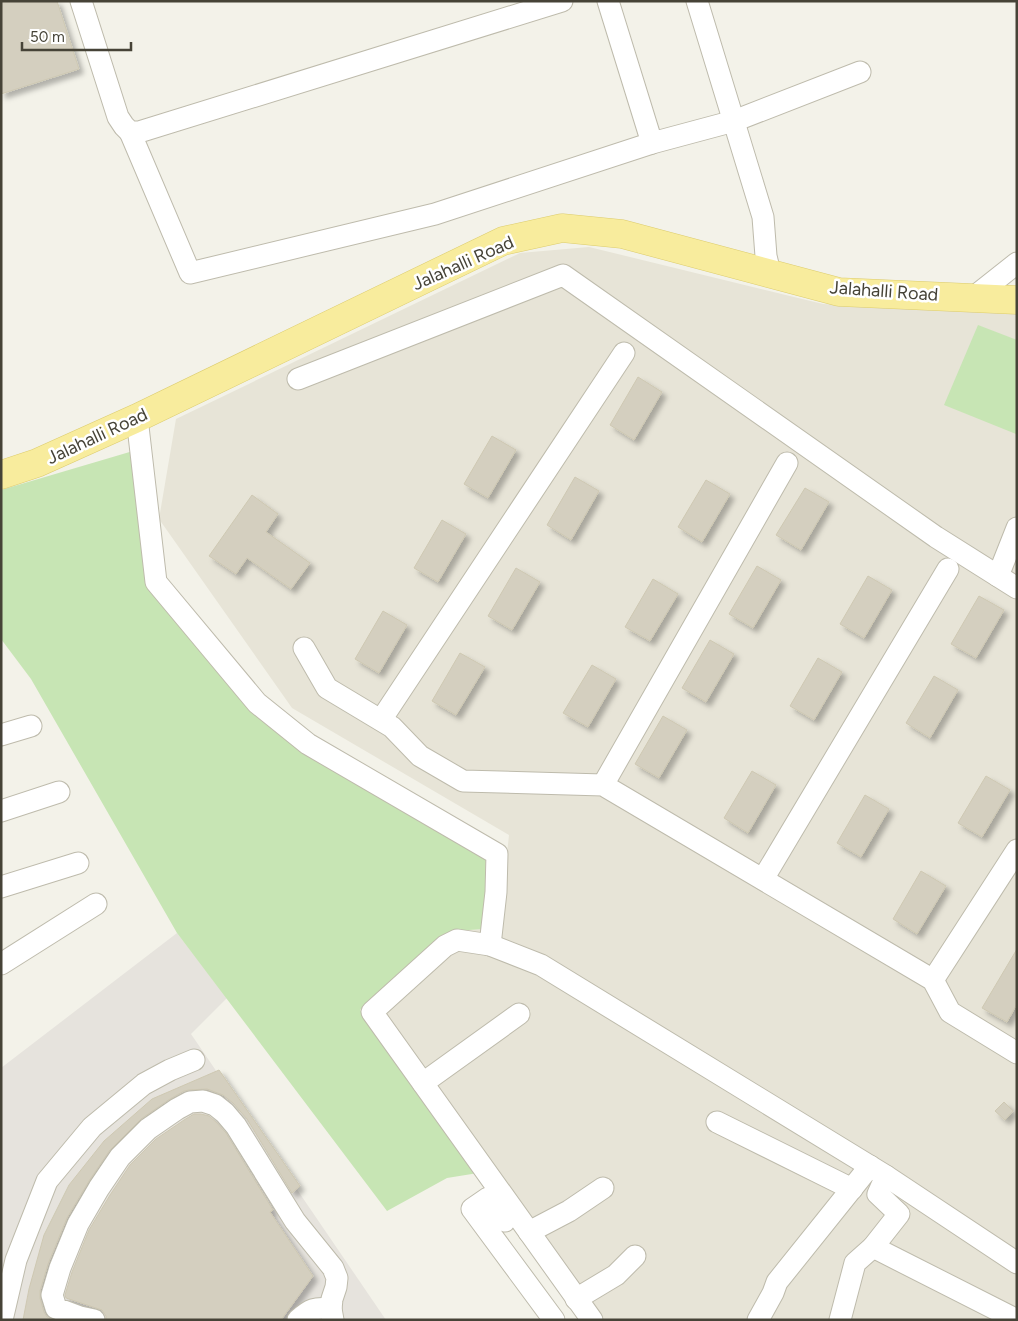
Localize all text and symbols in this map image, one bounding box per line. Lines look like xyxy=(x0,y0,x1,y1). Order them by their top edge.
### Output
scale bar xyxy=(22,20,131,52)
text: 50 m xyxy=(30,28,65,46)
street label: Jalahalli Road xyxy=(409,231,517,295)
street label: Jalahalli Road xyxy=(829,276,939,306)
street label: Jalahalli Road xyxy=(43,403,151,469)

